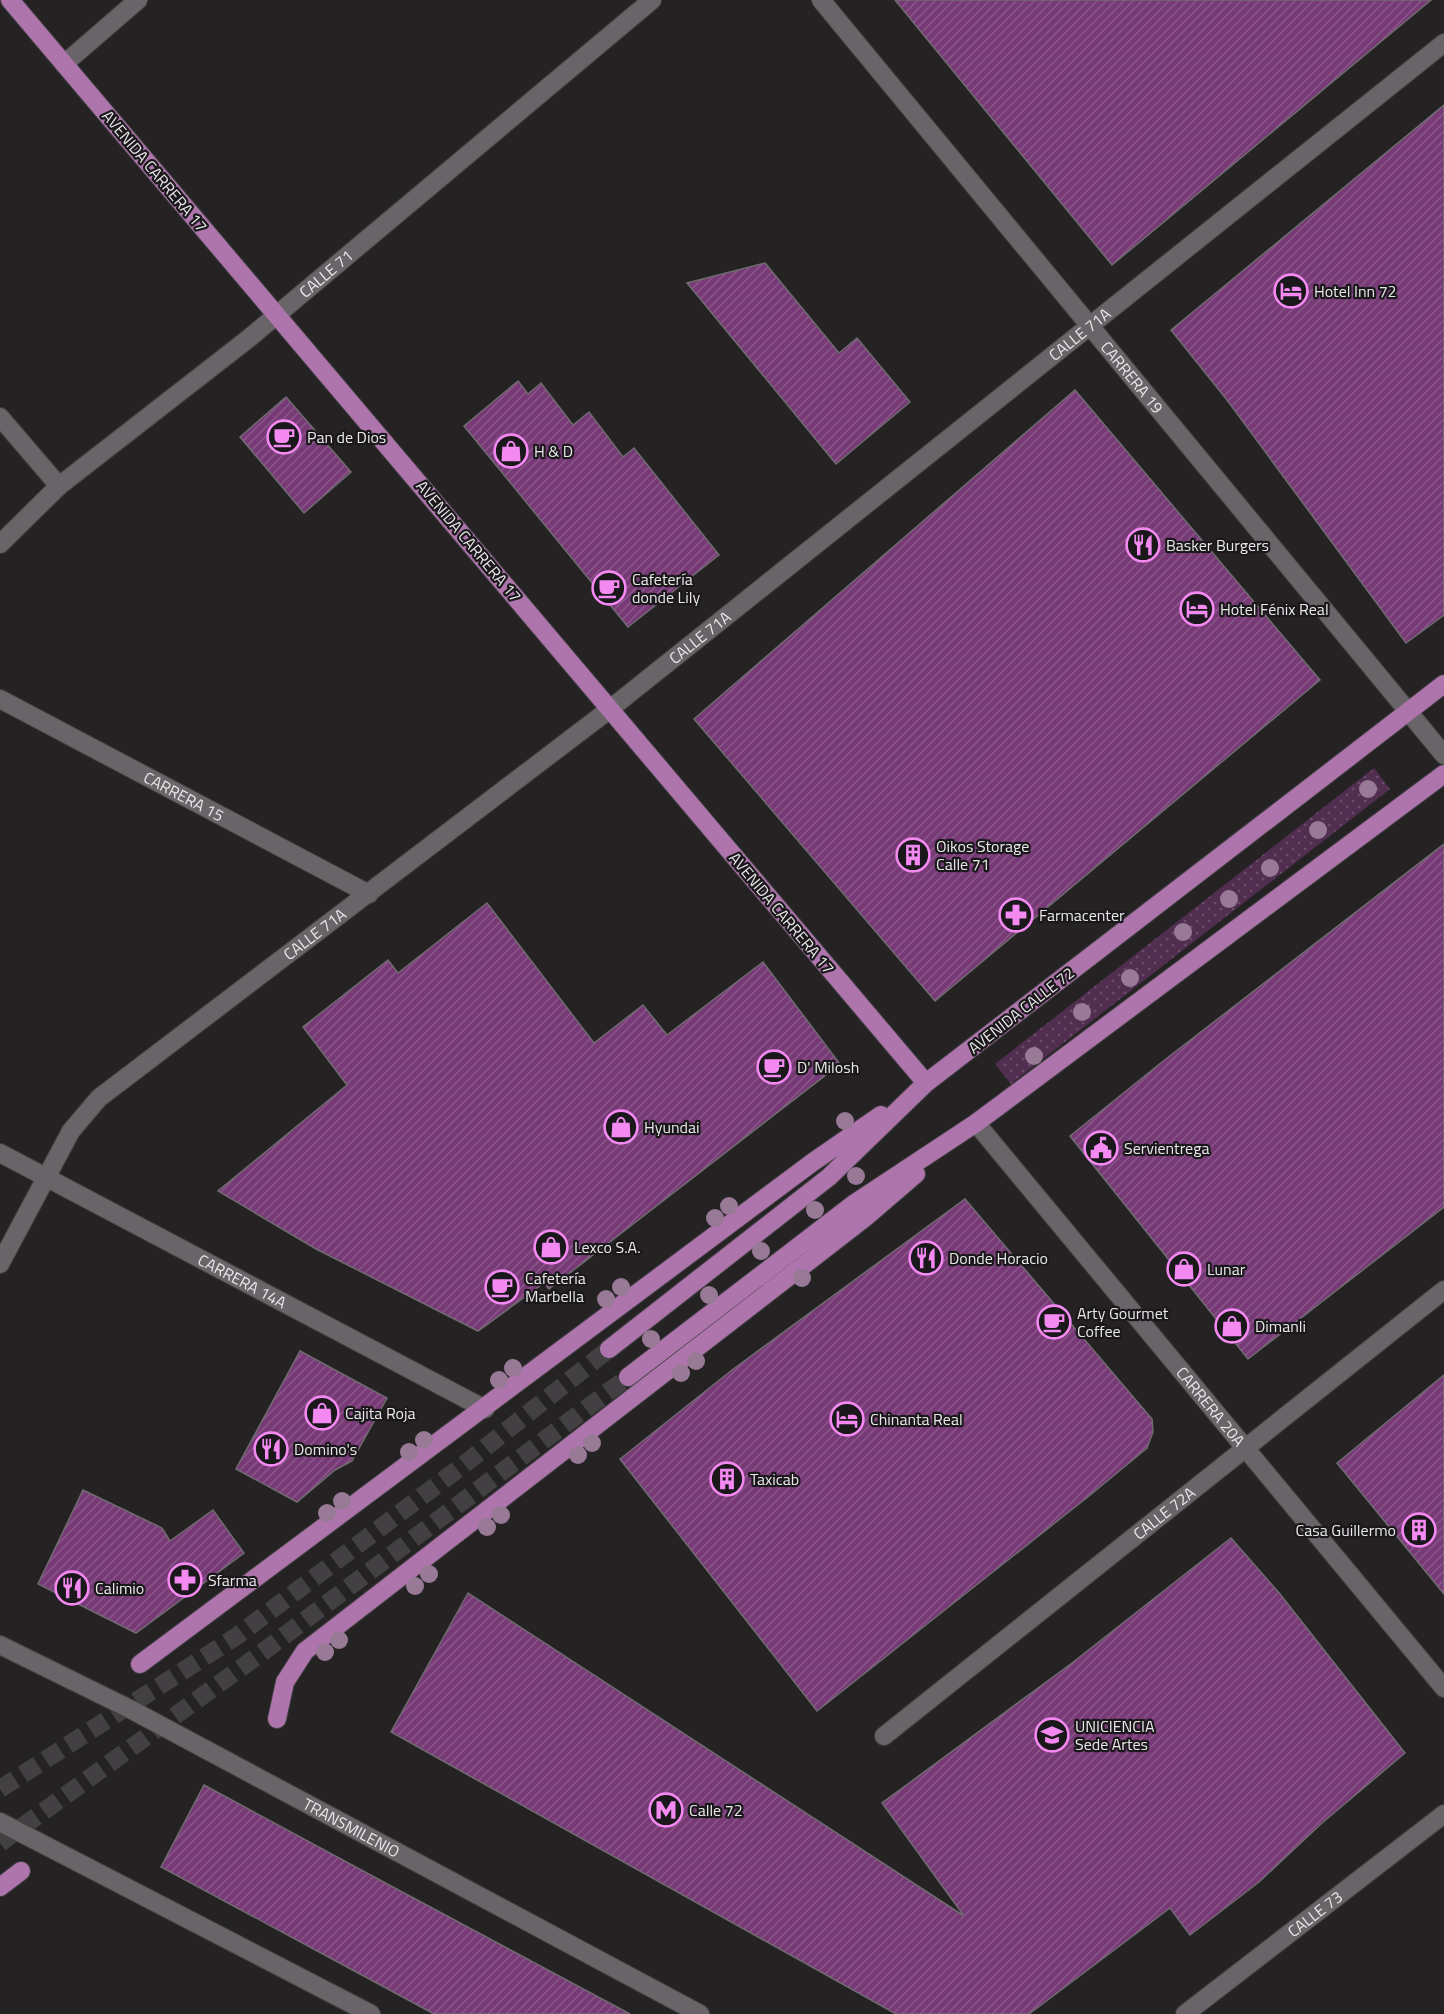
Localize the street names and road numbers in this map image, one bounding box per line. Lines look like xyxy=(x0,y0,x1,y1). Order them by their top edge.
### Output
street label: AVENIDA CARRERA 17 xyxy=(97,105,213,237)
street label: CALLE 71 xyxy=(294,244,358,303)
street label: CALLE 71A xyxy=(1043,302,1116,366)
street label: CARRERA 19 xyxy=(1095,336,1169,419)
street label: AVENIDA CARRERA 17 xyxy=(411,475,527,607)
street label: CALLE 71A xyxy=(663,605,736,670)
street label: CARRERA 15 xyxy=(140,765,228,827)
street label: AVENIDA CARRERA 17 xyxy=(724,847,840,979)
street label: CALLE 71A xyxy=(278,902,351,966)
street label: AVENIDA CALLE 72 xyxy=(963,961,1079,1059)
street label: CARRERA 14A xyxy=(194,1248,291,1314)
street label: CARRERA 20A xyxy=(1171,1361,1251,1452)
street label: CALLE 72A xyxy=(1128,1480,1201,1545)
street label: TRANSMILENIO xyxy=(299,1792,404,1863)
street label: CALLE 73 xyxy=(1282,1885,1347,1943)

